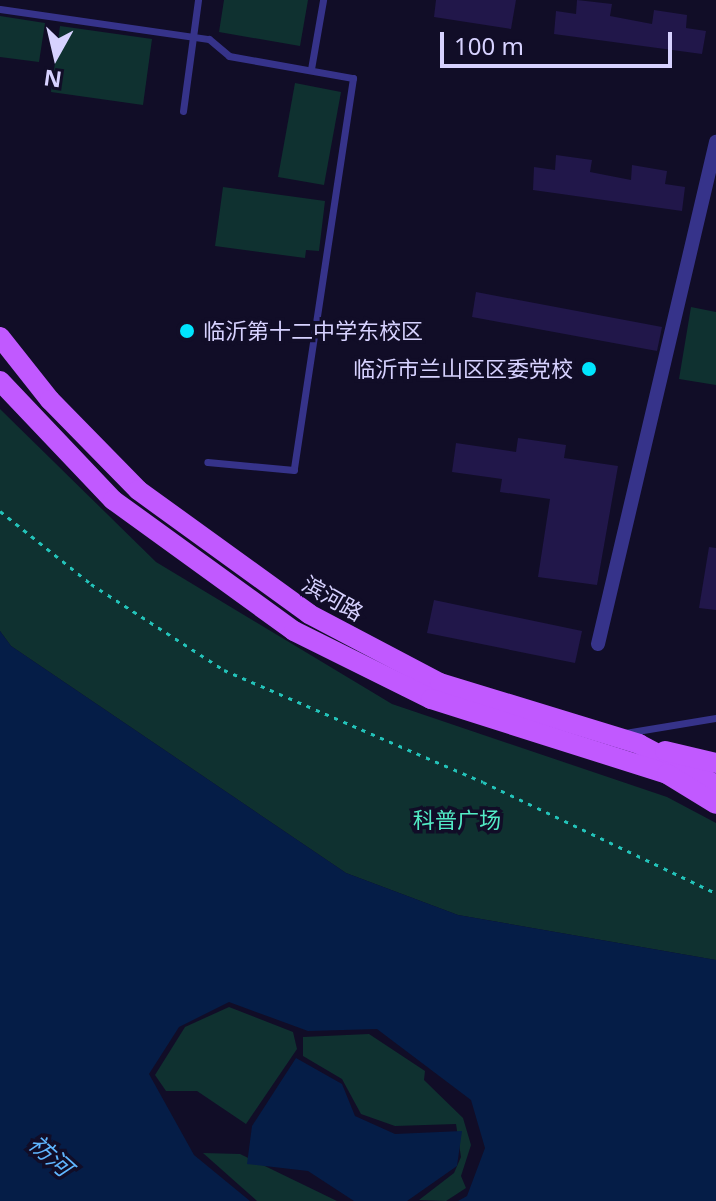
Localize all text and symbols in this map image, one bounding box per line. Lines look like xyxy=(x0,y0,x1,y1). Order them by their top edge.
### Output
north arrow xyxy=(16,16,96,96)
scale bar xyxy=(444,16,676,66)
text: 100 m xyxy=(454,29,524,62)
text: N xyxy=(42,64,64,96)
place label: 临沂第十二中学东校区 xyxy=(203,318,423,344)
marker: 临沂第十二中学东校区 xyxy=(178,322,196,340)
place label: 临沂市兰山区区委党校 xyxy=(353,356,573,382)
marker: 临沂市兰山区区委党校 xyxy=(580,360,598,378)
street label: 滨河路 xyxy=(298,570,368,626)
park label: 科普广场 xyxy=(413,807,501,833)
water label: 祊河 xyxy=(24,1128,78,1182)

